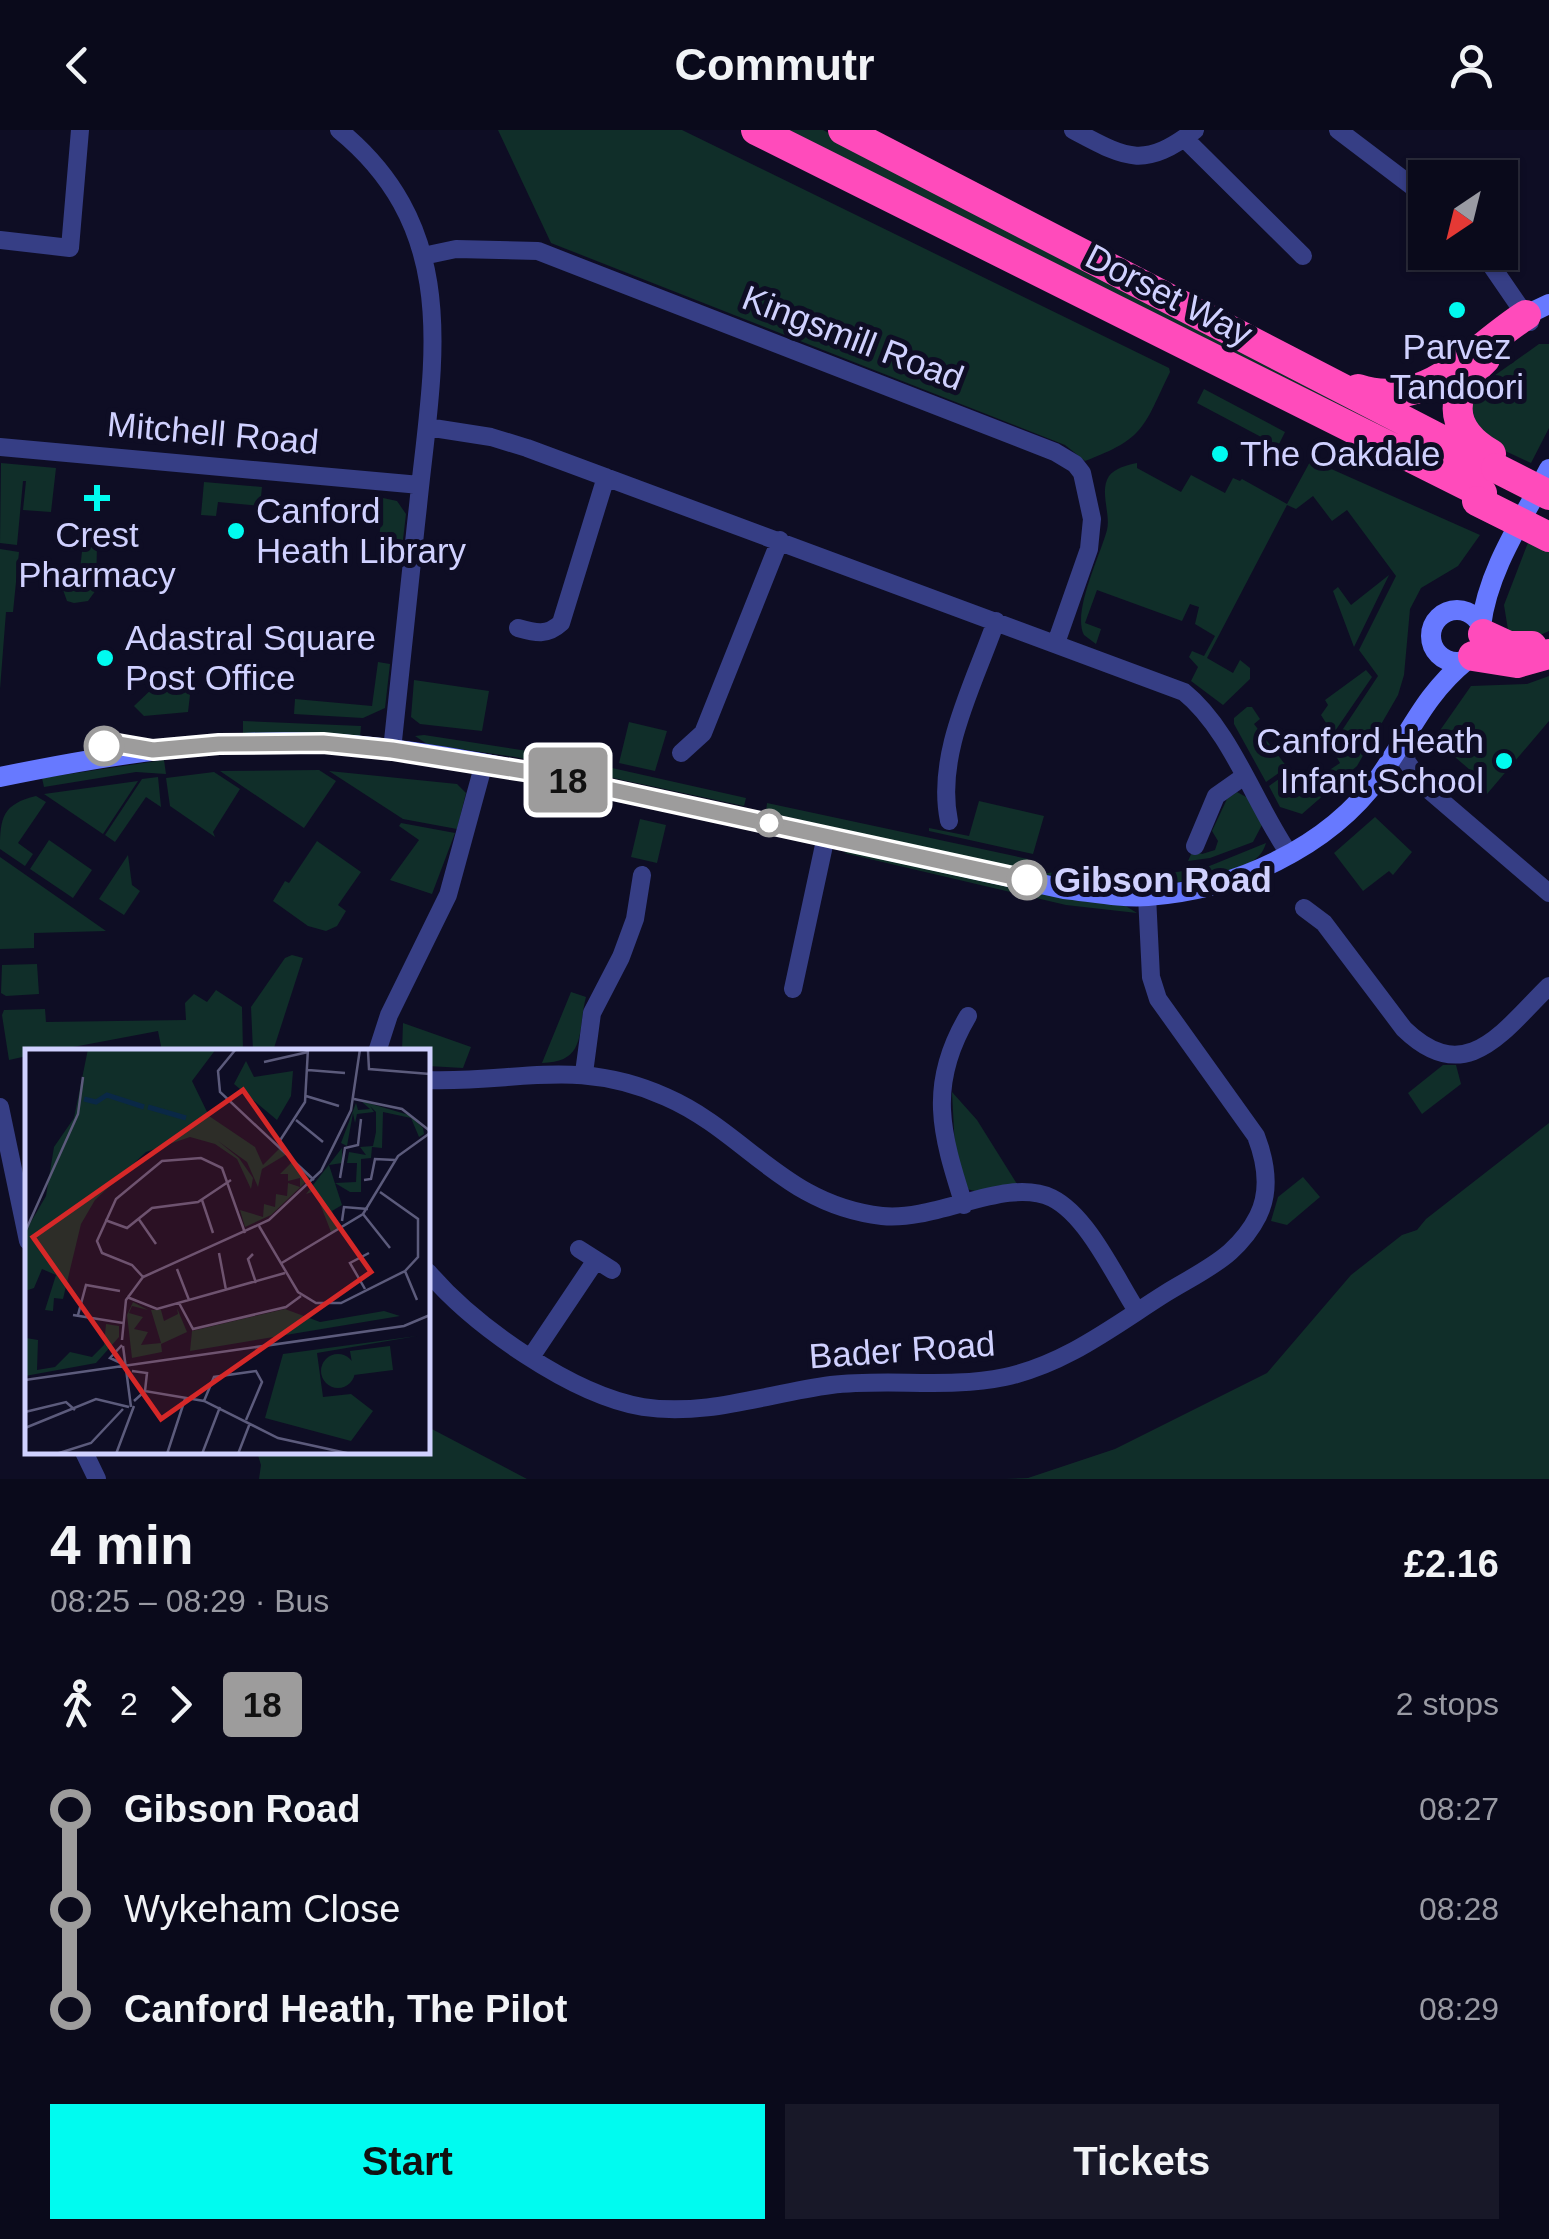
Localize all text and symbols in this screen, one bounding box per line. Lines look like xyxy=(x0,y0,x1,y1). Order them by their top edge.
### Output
icon: back xyxy=(50,38,105,93)
icon: person xyxy=(1444,38,1499,93)
text: Commutr xyxy=(675,39,875,90)
north arrow xyxy=(1408,160,1518,270)
map controls xyxy=(1408,160,1518,270)
street label: Dorset Way xyxy=(1080,236,1259,353)
street label: Kingsmill Road xyxy=(737,278,969,398)
marker: Parvez Tandoori xyxy=(1446,299,1468,321)
place label: Parvez Tandoori xyxy=(1390,327,1524,406)
street label: Mitchell Road xyxy=(106,404,320,461)
place label: The Oakdale xyxy=(1240,434,1440,473)
marker: The Oakdale xyxy=(1209,443,1231,465)
marker: Crest Pharmacy xyxy=(86,487,108,509)
place label: Canford Heath Library xyxy=(256,491,467,570)
place label: Crest Pharmacy xyxy=(18,515,176,594)
marker: Canford Heath Library xyxy=(225,520,247,542)
place label: Adastral Square Post Office xyxy=(125,618,376,697)
marker: Adastral Square Post Office xyxy=(94,647,116,669)
place label: Canford Heath Infant School xyxy=(1256,721,1484,800)
unlabelled marker xyxy=(85,727,123,765)
line badge: 18 xyxy=(523,748,613,812)
marker: Canford Heath Infant School xyxy=(1493,750,1515,772)
text: 18 xyxy=(549,761,587,800)
unlabelled marker xyxy=(756,810,782,836)
place label: Gibson Road xyxy=(1054,860,1272,899)
marker: Gibson Road xyxy=(1008,861,1046,899)
inset map xyxy=(25,1049,430,1454)
street label: Bader Road xyxy=(807,1324,996,1375)
text: 4 min xyxy=(50,1514,194,1576)
text: £2.16 xyxy=(1404,1543,1499,1585)
text: 08:25 – 08:29 · Bus xyxy=(50,1583,329,1619)
icon: walk xyxy=(50,1677,105,1732)
icon: forward xyxy=(153,1677,208,1732)
text: 18 xyxy=(243,1685,282,1724)
text: 2 xyxy=(120,1686,138,1722)
text: 2 stops xyxy=(1396,1686,1499,1722)
text: Gibson Road xyxy=(124,1788,360,1830)
text: 08:27 xyxy=(1419,1791,1499,1827)
text: Wykeham Close xyxy=(124,1888,400,1930)
text: 08:28 xyxy=(1419,1891,1499,1927)
text: Canford Heath, The Pilot xyxy=(124,1988,567,2030)
text: 08:29 xyxy=(1419,1991,1499,2027)
button: Start xyxy=(50,2104,765,2219)
button: Tickets xyxy=(785,2104,1499,2219)

